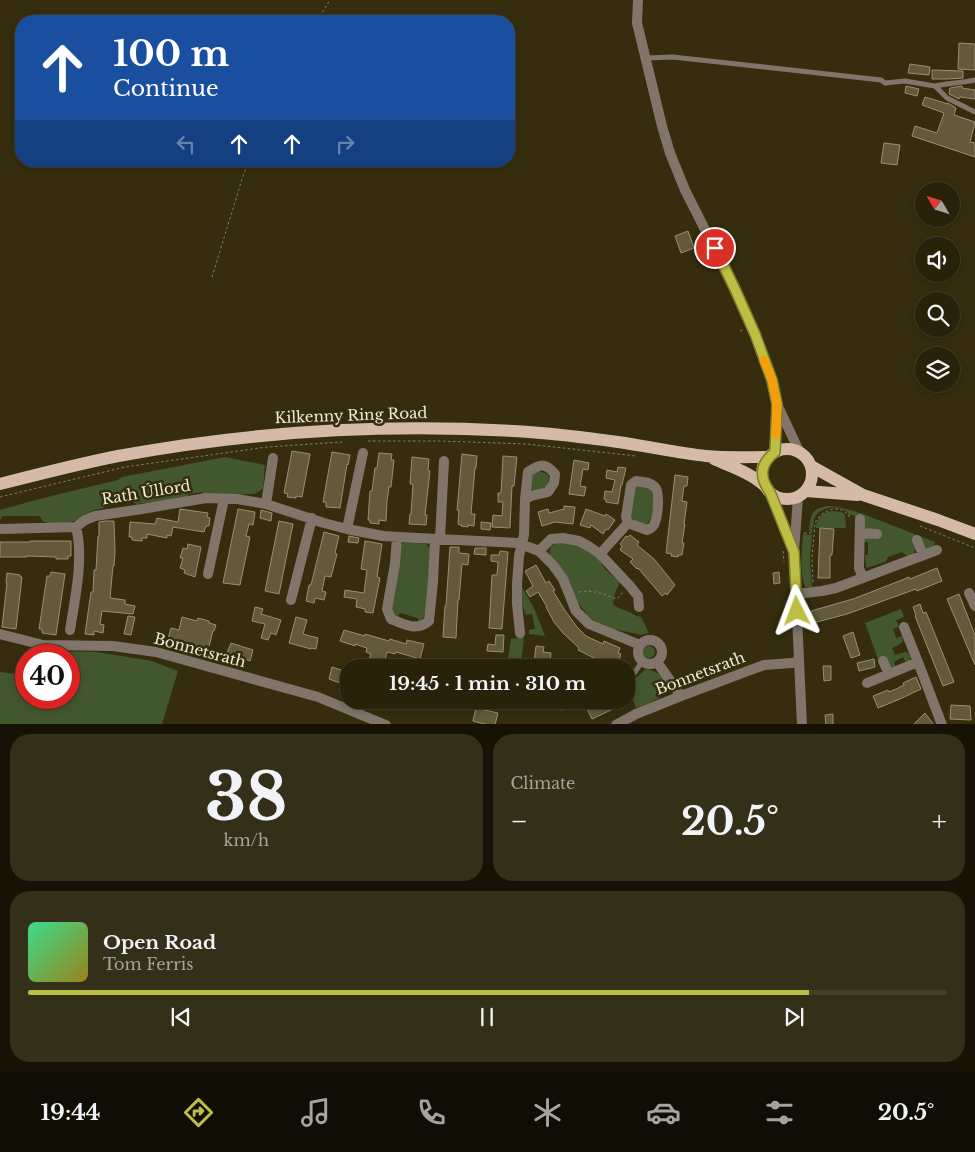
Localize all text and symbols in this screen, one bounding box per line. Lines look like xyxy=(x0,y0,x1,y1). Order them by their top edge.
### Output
text: 100 m xyxy=(113,32,229,75)
icon: ahead xyxy=(30,35,95,100)
text: Continue xyxy=(113,75,219,102)
icon: left xyxy=(172,130,200,158)
icon: ahead xyxy=(225,130,253,158)
icon: ahead xyxy=(278,130,306,158)
icon: right xyxy=(331,130,359,158)
north arrow xyxy=(915,182,960,228)
map controls xyxy=(915,182,960,392)
pin xyxy=(694,227,736,269)
icon: arrive xyxy=(701,234,729,262)
button: sound xyxy=(915,237,960,282)
button: search xyxy=(915,292,960,337)
button: layers xyxy=(915,347,960,392)
street label: Kilkenny Ring Road xyxy=(274,403,428,427)
street label: Rath Úllord xyxy=(100,476,192,508)
position arrow xyxy=(770,584,822,636)
street label: Bonnetsrath xyxy=(152,629,248,671)
speed limit sign: 40 xyxy=(15,644,80,709)
street label: Bonnetsrath xyxy=(652,647,748,699)
text: 19:45 · 1 min · 310 m xyxy=(389,672,586,695)
text: 38 xyxy=(205,757,288,838)
text: Climate xyxy=(511,773,575,793)
text: 20.5° xyxy=(681,798,779,845)
text: − xyxy=(511,804,528,839)
text: + xyxy=(932,804,947,839)
text: km/h xyxy=(224,830,269,850)
text: Open Road xyxy=(103,931,216,954)
text: Tom Ferris xyxy=(103,954,194,974)
icon: previous xyxy=(167,1003,195,1031)
icon: pause xyxy=(473,1003,501,1031)
icon: next xyxy=(780,1003,808,1031)
icon: directions xyxy=(181,1095,216,1130)
icon: music xyxy=(298,1095,333,1130)
icon: phone xyxy=(414,1095,449,1130)
icon: climate xyxy=(530,1095,565,1130)
icon: car xyxy=(646,1095,681,1130)
icon: filters xyxy=(762,1095,797,1130)
text: 19:44 xyxy=(41,1099,100,1126)
text: 20.5° xyxy=(878,1099,934,1126)

